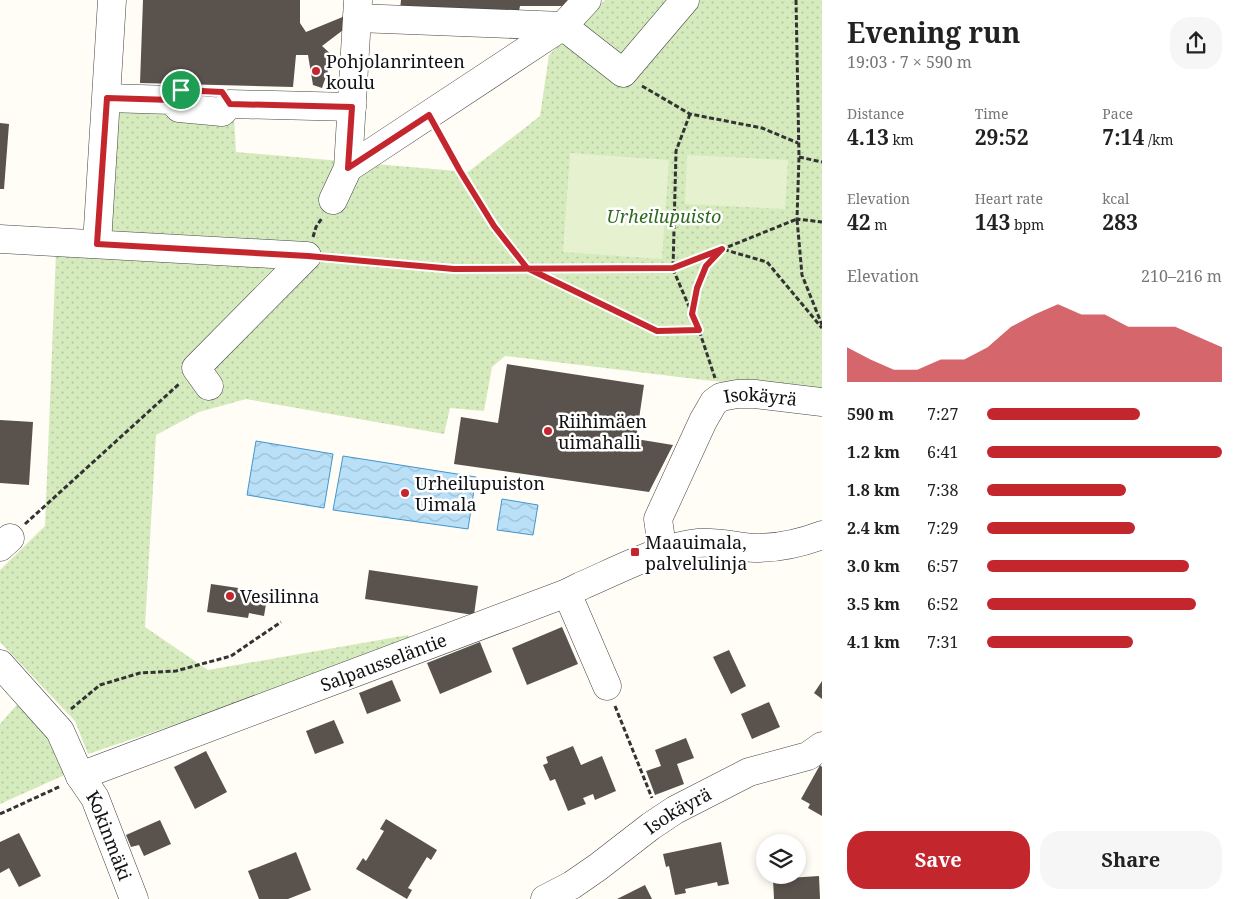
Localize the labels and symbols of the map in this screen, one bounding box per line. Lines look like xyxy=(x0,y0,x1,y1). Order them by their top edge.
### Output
place label: Pohjolanrinteen koulu xyxy=(326,49,465,94)
marker: Pohjolanrinteen koulu xyxy=(310,65,322,77)
pin xyxy=(160,69,202,111)
park label: Urheilupuisto xyxy=(607,204,721,228)
street label: Isokäyrä xyxy=(721,382,798,411)
place label: Riihimäen uimahalli xyxy=(558,409,647,454)
marker: Riihimäen uimahalli xyxy=(542,425,554,437)
place label: Urheilupuiston Uimala xyxy=(415,471,545,516)
marker: Urheilupuiston Uimala xyxy=(399,487,411,499)
place label: Maauimala, palvelulinja xyxy=(645,530,747,575)
marker: Maauimala, palvelulinja xyxy=(629,546,641,558)
place label: Vesilinna xyxy=(240,584,319,608)
marker: Vesilinna xyxy=(224,590,236,602)
street label: Salpausseläntie xyxy=(317,627,450,697)
street label: Isokäyrä xyxy=(639,781,715,839)
street label: Kokinmäki xyxy=(81,786,138,884)

